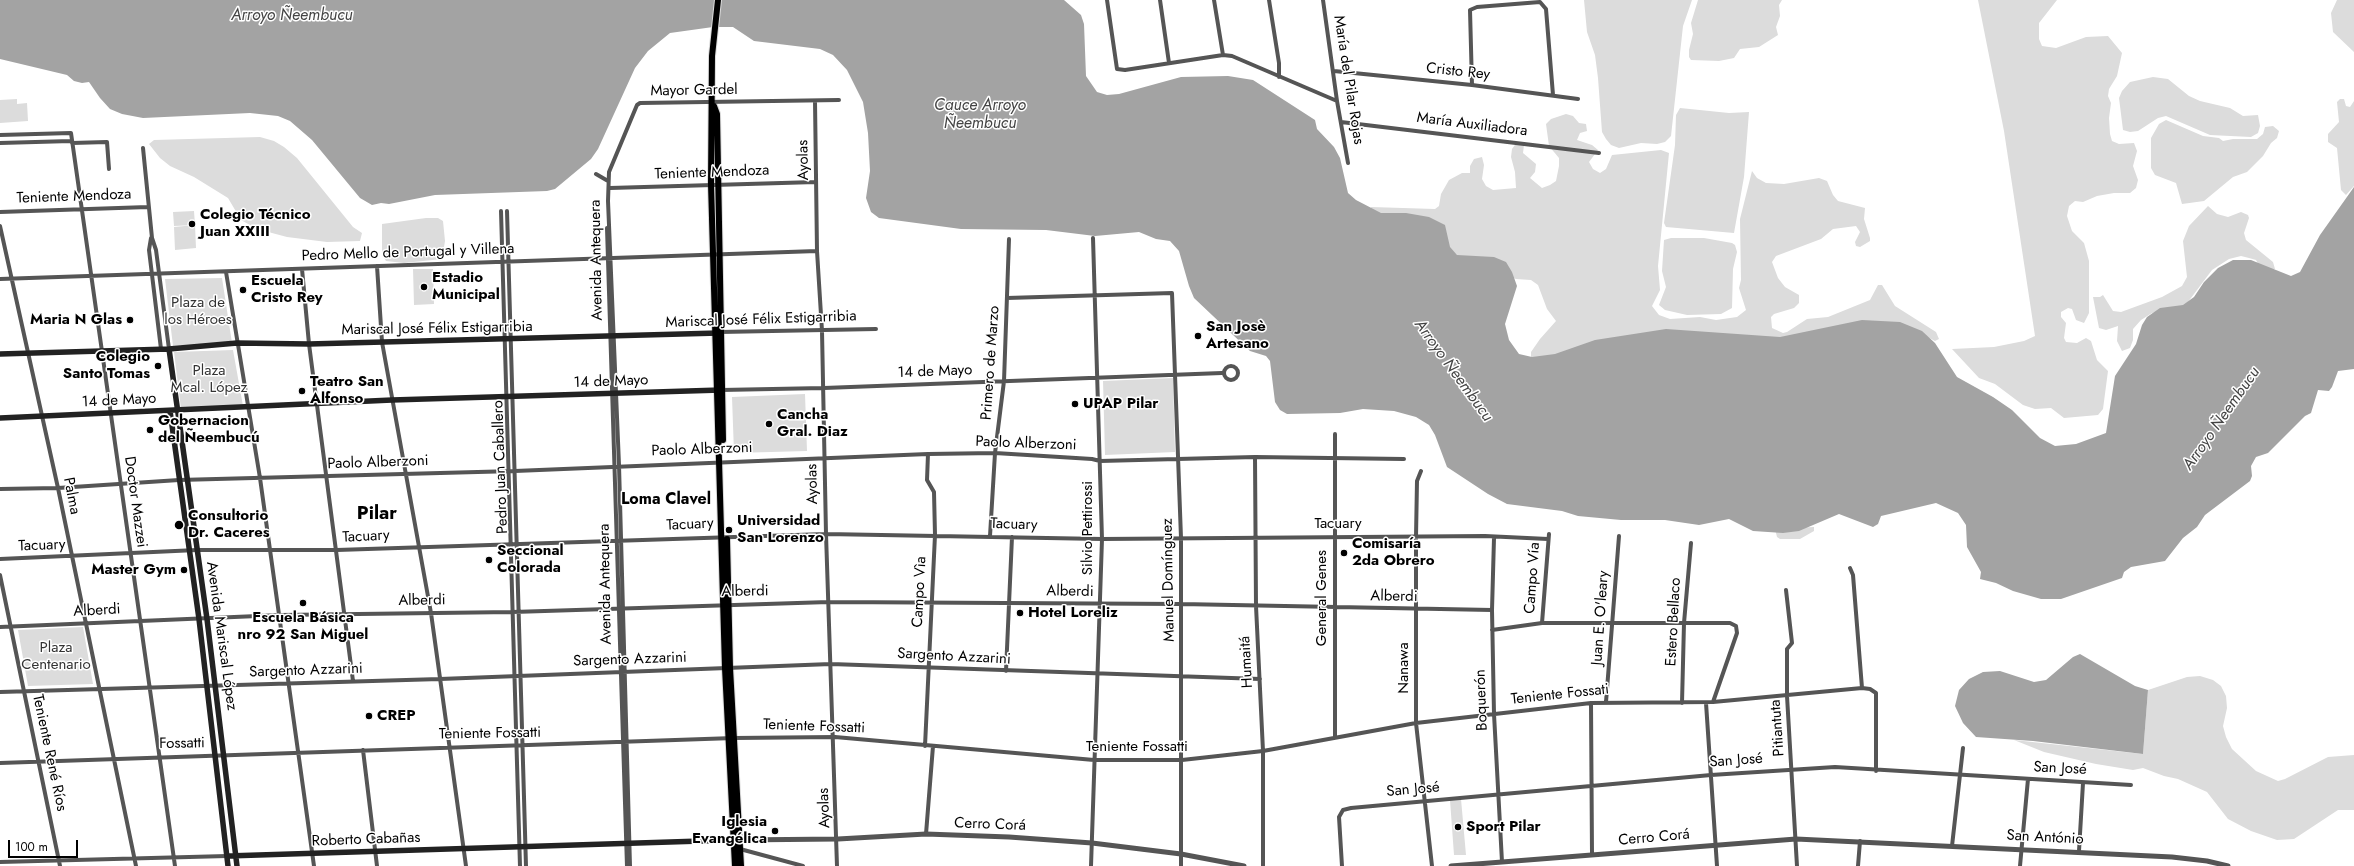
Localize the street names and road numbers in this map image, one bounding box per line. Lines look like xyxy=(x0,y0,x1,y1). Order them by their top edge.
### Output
street label: María del Pilar Rojas xyxy=(1329,14,1367,146)
street label: Cristo Rey xyxy=(1425,60,1491,84)
street label: Mayor Gardel xyxy=(650,81,738,101)
street label: María Auxiliadora xyxy=(1416,109,1528,141)
street label: Ayolas xyxy=(795,140,813,180)
street label: Teniente Mendoza xyxy=(654,162,770,184)
street label: Teniente Mendoza xyxy=(16,186,132,208)
street label: Avenida Antequera xyxy=(587,199,607,321)
street label: Pedro Mello de Portugal y Villena xyxy=(301,240,515,266)
street label: Primero de Marzo xyxy=(978,305,1004,421)
street label: Mariscal José Félix Estigarribia xyxy=(665,308,857,332)
street label: Mariscal José Félix Estigarribia xyxy=(341,318,533,340)
street label: 14 de Mayo xyxy=(897,362,973,382)
street label: 14 de Mayo xyxy=(573,372,649,392)
street label: 14 de Mayo xyxy=(81,390,157,412)
street label: Pedro Juan Caballero xyxy=(490,400,512,534)
street label: Paolo Alberzoni xyxy=(975,433,1077,455)
street label: Paolo Alberzoni xyxy=(651,439,753,461)
street label: Paolo Alberzoni xyxy=(327,452,429,474)
street label: Doctor Mazzei xyxy=(120,455,150,549)
street label: Ayolas xyxy=(804,464,822,504)
street label: Palma xyxy=(59,476,83,516)
street label: Silvio Pettirossi xyxy=(1079,481,1097,575)
street label: Tacuary xyxy=(666,515,714,535)
street label: Tacuary xyxy=(990,515,1038,535)
street label: Tacuary xyxy=(1314,515,1362,533)
street label: Manuel Domínguez xyxy=(1159,518,1179,642)
street label: Avenida Antequera xyxy=(596,523,616,645)
street label: Tacuary xyxy=(342,527,390,547)
street label: Tacuary xyxy=(18,536,66,556)
street label: Campo Vía xyxy=(1522,542,1544,614)
street label: General Genes xyxy=(1313,550,1331,646)
street label: Campo Vìa xyxy=(909,556,931,628)
street label: Avenida Mariscal López xyxy=(202,560,240,712)
street label: Juan E. O'leary xyxy=(1589,570,1613,666)
street label: Estero Bellaco xyxy=(1663,577,1685,667)
street label: Alberdi xyxy=(721,583,769,601)
street label: Alberdi xyxy=(1046,583,1094,601)
street label: Alberdi xyxy=(1370,588,1418,606)
street label: Alberdi xyxy=(398,592,446,610)
street label: Alberdi xyxy=(73,601,121,621)
street label: Humaitá xyxy=(1237,635,1257,689)
street label: Nanawa xyxy=(1395,642,1413,694)
street label: Sargento Azzarini xyxy=(897,645,1011,669)
street label: Sargento Azzarini xyxy=(573,649,687,671)
street label: Sargento Azzarini xyxy=(249,660,363,682)
street label: Boquerón xyxy=(1472,669,1492,731)
street label: Teniente Fossati xyxy=(1510,681,1610,709)
street label: Teniente René Ríos xyxy=(28,693,70,813)
street label: Pitiantuta xyxy=(1767,699,1789,757)
street label: Teniente Fossatti xyxy=(763,716,865,738)
street label: Teniente Fossatti xyxy=(439,724,541,744)
street label: Fossatti xyxy=(159,735,205,753)
street label: Teniente Fossatti xyxy=(1086,738,1188,756)
street label: San José xyxy=(1709,750,1763,772)
street label: San José xyxy=(2033,759,2087,779)
street label: San José xyxy=(1386,779,1440,801)
street label: Ayolas xyxy=(815,787,835,829)
street label: Cerro Corá xyxy=(954,815,1026,835)
street label: Cerro Corá xyxy=(1618,826,1690,850)
street label: San António xyxy=(2006,827,2084,849)
street label: Roberto Cabañas xyxy=(311,829,421,851)

